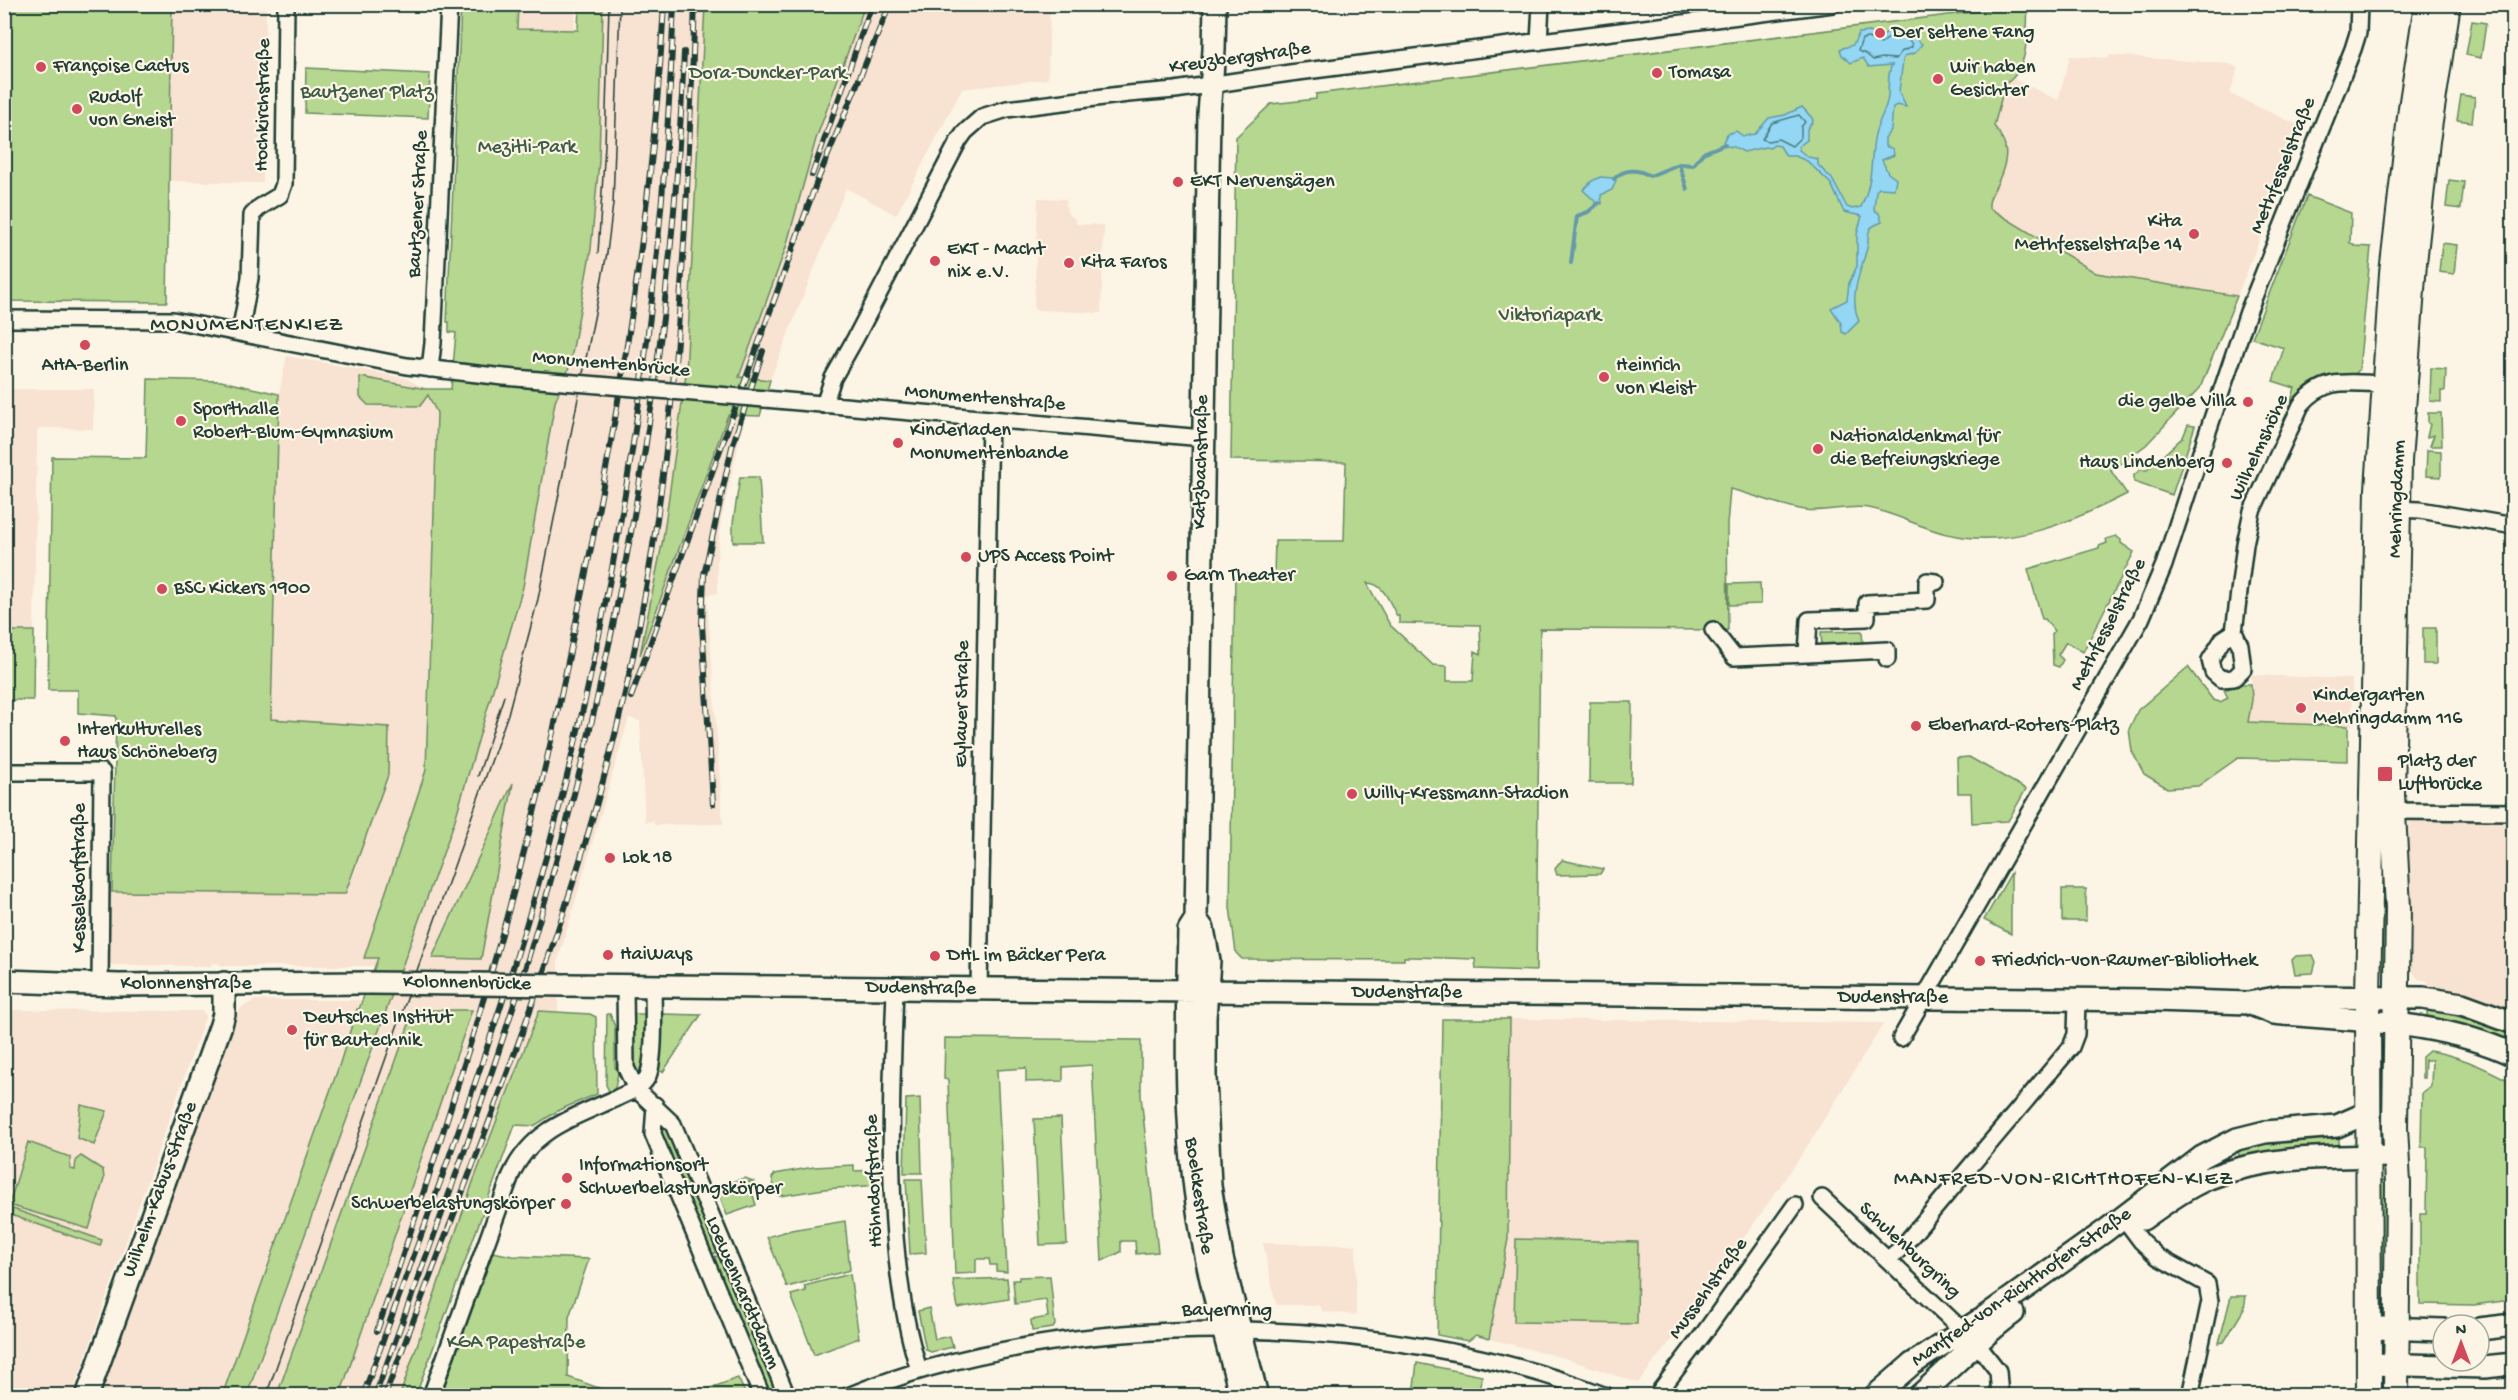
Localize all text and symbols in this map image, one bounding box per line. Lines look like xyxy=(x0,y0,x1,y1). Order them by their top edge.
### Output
place label: Der seltene Fang xyxy=(1890,22,2035,45)
marker: Der seltene Fang xyxy=(1873,26,1887,40)
street label: Hochkirchstraße xyxy=(251,37,277,172)
street label: Kreuzbergstraße xyxy=(1168,38,1313,80)
place label: Françoise Cactus xyxy=(52,56,189,79)
place label: Wir haben Gesichter xyxy=(1950,57,2036,103)
marker: Françoise Cactus xyxy=(34,60,48,74)
place label: Tomasa xyxy=(1668,62,1732,85)
park label: Dora-Duncker-Park xyxy=(687,63,849,86)
marker: Tomasa xyxy=(1650,66,1664,80)
marker: Wir haben Gesichter xyxy=(1931,72,1945,86)
park label: Bautzener Platz xyxy=(299,82,435,105)
place label: Rudolf von Gneist xyxy=(89,87,177,133)
street label: Methfesselstraße xyxy=(2246,94,2322,238)
marker: Rudolf von Gneist xyxy=(70,102,84,116)
street label: Bautzener Straße xyxy=(404,129,434,279)
park label: Mezitli-Park xyxy=(478,137,578,160)
place label: EKT Nervensägen xyxy=(1190,171,1335,194)
marker: EKT Nervensägen xyxy=(1171,175,1185,189)
place label: Kita Methfesselstraße 14 xyxy=(2015,211,2183,257)
marker: Kita Methfesselstraße 14 xyxy=(2187,227,2201,241)
place label: EKT - Macht nix e.V. xyxy=(947,239,1046,285)
place label: Kita Faros xyxy=(1081,252,1167,275)
marker: EKT - Macht nix e.V. xyxy=(928,254,942,268)
marker: Kita Faros xyxy=(1062,256,1076,270)
park label: Viktoriapark xyxy=(1498,305,1603,328)
district label: MONUMENTENKIEZ xyxy=(150,314,344,339)
marker: AHA-Berlin xyxy=(78,338,92,352)
street label: Monumentenbrücke xyxy=(531,347,691,383)
place label: AHA-Berlin xyxy=(41,355,129,378)
place label: Heinrich von Kleist xyxy=(1616,355,1697,401)
marker: Heinrich von Kleist xyxy=(1597,370,1611,384)
street label: Monumentenstraße xyxy=(904,381,1067,418)
street label: Wilhelmshöhe xyxy=(2225,390,2295,505)
place label: die gelbe Villa xyxy=(2118,391,2237,414)
street label: Katzbachstraße xyxy=(1189,394,1215,529)
marker: die gelbe Villa xyxy=(2241,395,2255,409)
place label: Sporthalle Robert-Blum-Gymnasium xyxy=(193,399,393,445)
marker: Sporthalle Robert-Blum-Gymnasium xyxy=(174,414,188,428)
place label: Kinderladen Monumentenbande xyxy=(910,420,1069,466)
place label: Nationaldenkmal für die Befreiungskriege xyxy=(1830,426,2001,472)
marker: Kinderladen Monumentenbande xyxy=(891,436,905,450)
street label: Mehringdamm xyxy=(2384,439,2412,559)
marker: Nationaldenkmal für die Befreiungskriege xyxy=(1811,442,1825,456)
place label: Haus Lindenberg xyxy=(2079,452,2215,475)
marker: Haus Lindenberg xyxy=(2220,456,2234,470)
place label: UPS Access Point xyxy=(978,546,1115,569)
marker: UPS Access Point xyxy=(959,550,973,564)
street label: Methfesselstraße xyxy=(2066,554,2153,695)
place label: Garn Theater xyxy=(1184,565,1296,588)
marker: Garn Theater xyxy=(1165,569,1179,583)
place label: BSC Kickers 1900 xyxy=(173,578,310,601)
marker: BSC Kickers 1900 xyxy=(155,582,169,596)
street label: Eylauer Straße xyxy=(950,639,976,768)
place label: Kindergarten Mehringdamm 116 xyxy=(2313,685,2463,731)
marker: Kindergarten Mehringdamm 116 xyxy=(2294,701,2308,715)
place label: Eberhard-Roters-Platz xyxy=(1928,715,2120,738)
place label: Interkulturelles Haus Schöneberg xyxy=(77,719,217,765)
marker: Eberhard-Roters-Platz xyxy=(1909,719,1923,733)
marker: Interkulturelles Haus Schöneberg xyxy=(58,734,72,748)
place label: Platz der Luftbrücke xyxy=(2397,751,2483,797)
marker: Platz der Luftbrücke xyxy=(2376,765,2394,783)
place label: Willy-Kressmann-Stadion xyxy=(1364,783,1569,806)
marker: Willy-Kressmann-Stadion xyxy=(1345,787,1359,801)
street label: Kesselsdorfstraße xyxy=(69,803,92,953)
place label: Lok 18 xyxy=(622,847,672,870)
marker: Lok 18 xyxy=(603,851,617,865)
place label: HaiWays xyxy=(620,944,693,967)
place label: DHL im Bäcker Pera xyxy=(945,945,1106,968)
marker: HaiWays xyxy=(601,948,615,962)
marker: DHL im Bäcker Pera xyxy=(928,949,942,963)
place label: Friedrich-von-Raumer-Bibliothek xyxy=(1991,950,2259,973)
marker: Friedrich-von-Raumer-Bibliothek xyxy=(1973,954,1987,968)
street label: Kolonnenbrücke xyxy=(403,971,532,997)
street label: Kolonnenstraße xyxy=(120,973,252,996)
street label: Dudenstraße xyxy=(864,977,977,1001)
street label: Dudenstraße xyxy=(1350,982,1463,1005)
street label: Dudenstraße xyxy=(1836,987,1949,1010)
place label: Deutsches Institut für Bautechnik xyxy=(302,1007,454,1053)
marker: Deutsches Institut für Bautechnik xyxy=(285,1023,299,1037)
street label: Wilhelm-Kabus-Straße xyxy=(118,1098,204,1281)
street label: Höhndorfstraße xyxy=(861,1113,889,1248)
street label: Boelckestraße xyxy=(1178,1135,1218,1256)
place label: Informationsort Schwerbelastungskörper xyxy=(579,1155,784,1201)
district label: MANFRED-VON-RICHTHOFEN-KIEZ xyxy=(1894,1168,2234,1193)
marker: Informationsort Schwerbelastungskörper xyxy=(560,1171,574,1185)
place label: Schwerbelastungskörper xyxy=(351,1193,556,1216)
marker: Schwerbelastungskörper xyxy=(559,1197,573,1211)
street label: Schulenburgring xyxy=(1853,1198,1965,1304)
street label: Manfred-von-Richthofen-Straße xyxy=(1908,1203,2137,1373)
street label: Loewenhardtdamm xyxy=(699,1213,785,1373)
street label: Mussehlstraße xyxy=(1665,1233,1754,1344)
street label: Bayernring xyxy=(1181,1300,1272,1323)
north arrow xyxy=(2431,1313,2491,1373)
text: N xyxy=(2456,1322,2467,1341)
park label: KGA Papestraße xyxy=(447,1332,586,1355)

